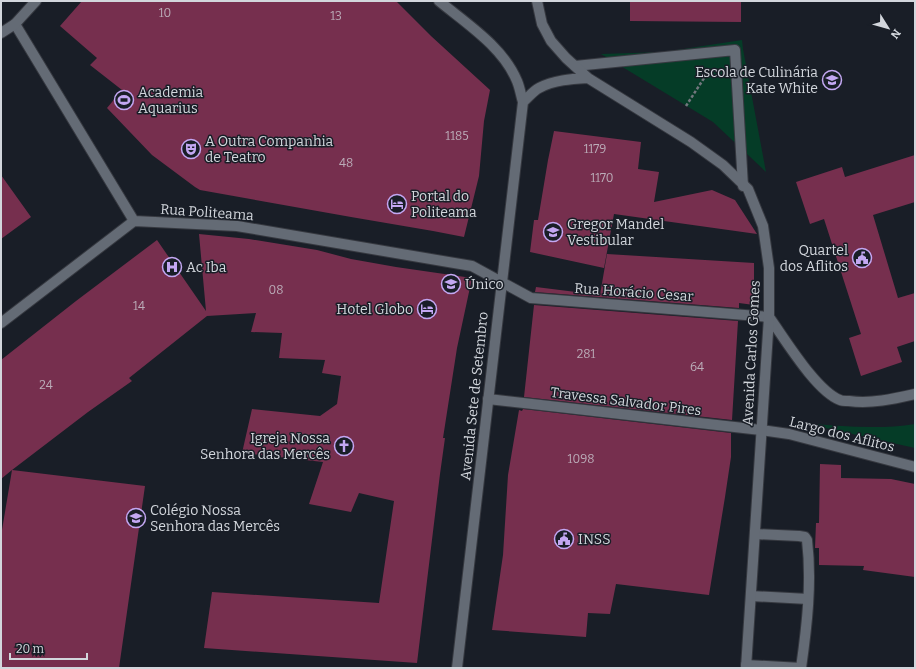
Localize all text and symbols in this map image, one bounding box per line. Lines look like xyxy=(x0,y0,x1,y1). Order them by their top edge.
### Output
house number: 10 xyxy=(159,6,171,20)
north arrow xyxy=(868,8,908,48)
house number: 13 xyxy=(330,9,342,23)
text: N xyxy=(888,26,903,41)
place label: Escola de Culinária Kate White xyxy=(695,64,818,97)
school or university icon: Escola de Culinária Kate White xyxy=(821,69,843,91)
place label: Academia Aquarius xyxy=(138,84,204,117)
sports icon: Academia Aquarius xyxy=(113,89,135,111)
house number: 1185 xyxy=(445,129,469,143)
place label: A Outra Companhia de Teatro xyxy=(205,133,334,166)
theatre icon: A Outra Companhia de Teatro xyxy=(180,138,202,160)
house number: 1179 xyxy=(584,142,606,156)
house number: 48 xyxy=(339,156,353,170)
house number: 1170 xyxy=(590,171,614,185)
place label: Portal do Politeama xyxy=(411,188,477,221)
hotel icon: Portal do Politeama xyxy=(386,193,408,215)
street label: Rua Politeama xyxy=(160,201,255,224)
place label: Gregor Mandel Vestibular xyxy=(567,216,664,249)
school or university icon: Gregor Mandel Vestibular xyxy=(542,221,564,243)
place label: Quartel dos Aflitos xyxy=(780,242,848,275)
public building icon: Quartel dos Aflitos xyxy=(851,247,873,269)
hospital icon: Ac Iba xyxy=(161,256,183,278)
place label: Ac Iba xyxy=(186,259,227,276)
school or university icon: Único xyxy=(440,273,462,295)
place label: Único xyxy=(465,275,504,293)
street label: Rua Horácio Cesar xyxy=(574,280,694,305)
street label: Avenida Carlos Gomes xyxy=(739,280,764,426)
house number: 08 xyxy=(269,283,283,297)
hotel icon: Hotel Globo xyxy=(416,298,438,320)
house number: 14 xyxy=(133,299,145,313)
place label: Hotel Globo xyxy=(336,301,413,318)
street label: Avenida Sete de Setembro xyxy=(457,311,492,481)
house number: 281 xyxy=(577,347,595,361)
house number: 64 xyxy=(690,360,704,374)
house number: 24 xyxy=(39,378,53,392)
street label: Travessa Salvador Pires xyxy=(550,384,702,419)
street label: Largo dos Aflitos xyxy=(787,413,896,456)
place label: Igreja Nossa Senhora das Mercês xyxy=(200,430,330,463)
church icon: Igreja Nossa Senhora das Mercês xyxy=(333,435,355,457)
house number: 1098 xyxy=(568,452,594,466)
place label: Colégio Nossa Senhora das Mercês xyxy=(150,502,280,535)
school or university icon: Colégio Nossa Senhora das Mercês xyxy=(125,507,147,529)
public building icon: INSS xyxy=(553,528,575,550)
place label: INSS xyxy=(578,531,611,548)
scale bar xyxy=(10,635,87,661)
text: 20 m xyxy=(16,642,45,656)

